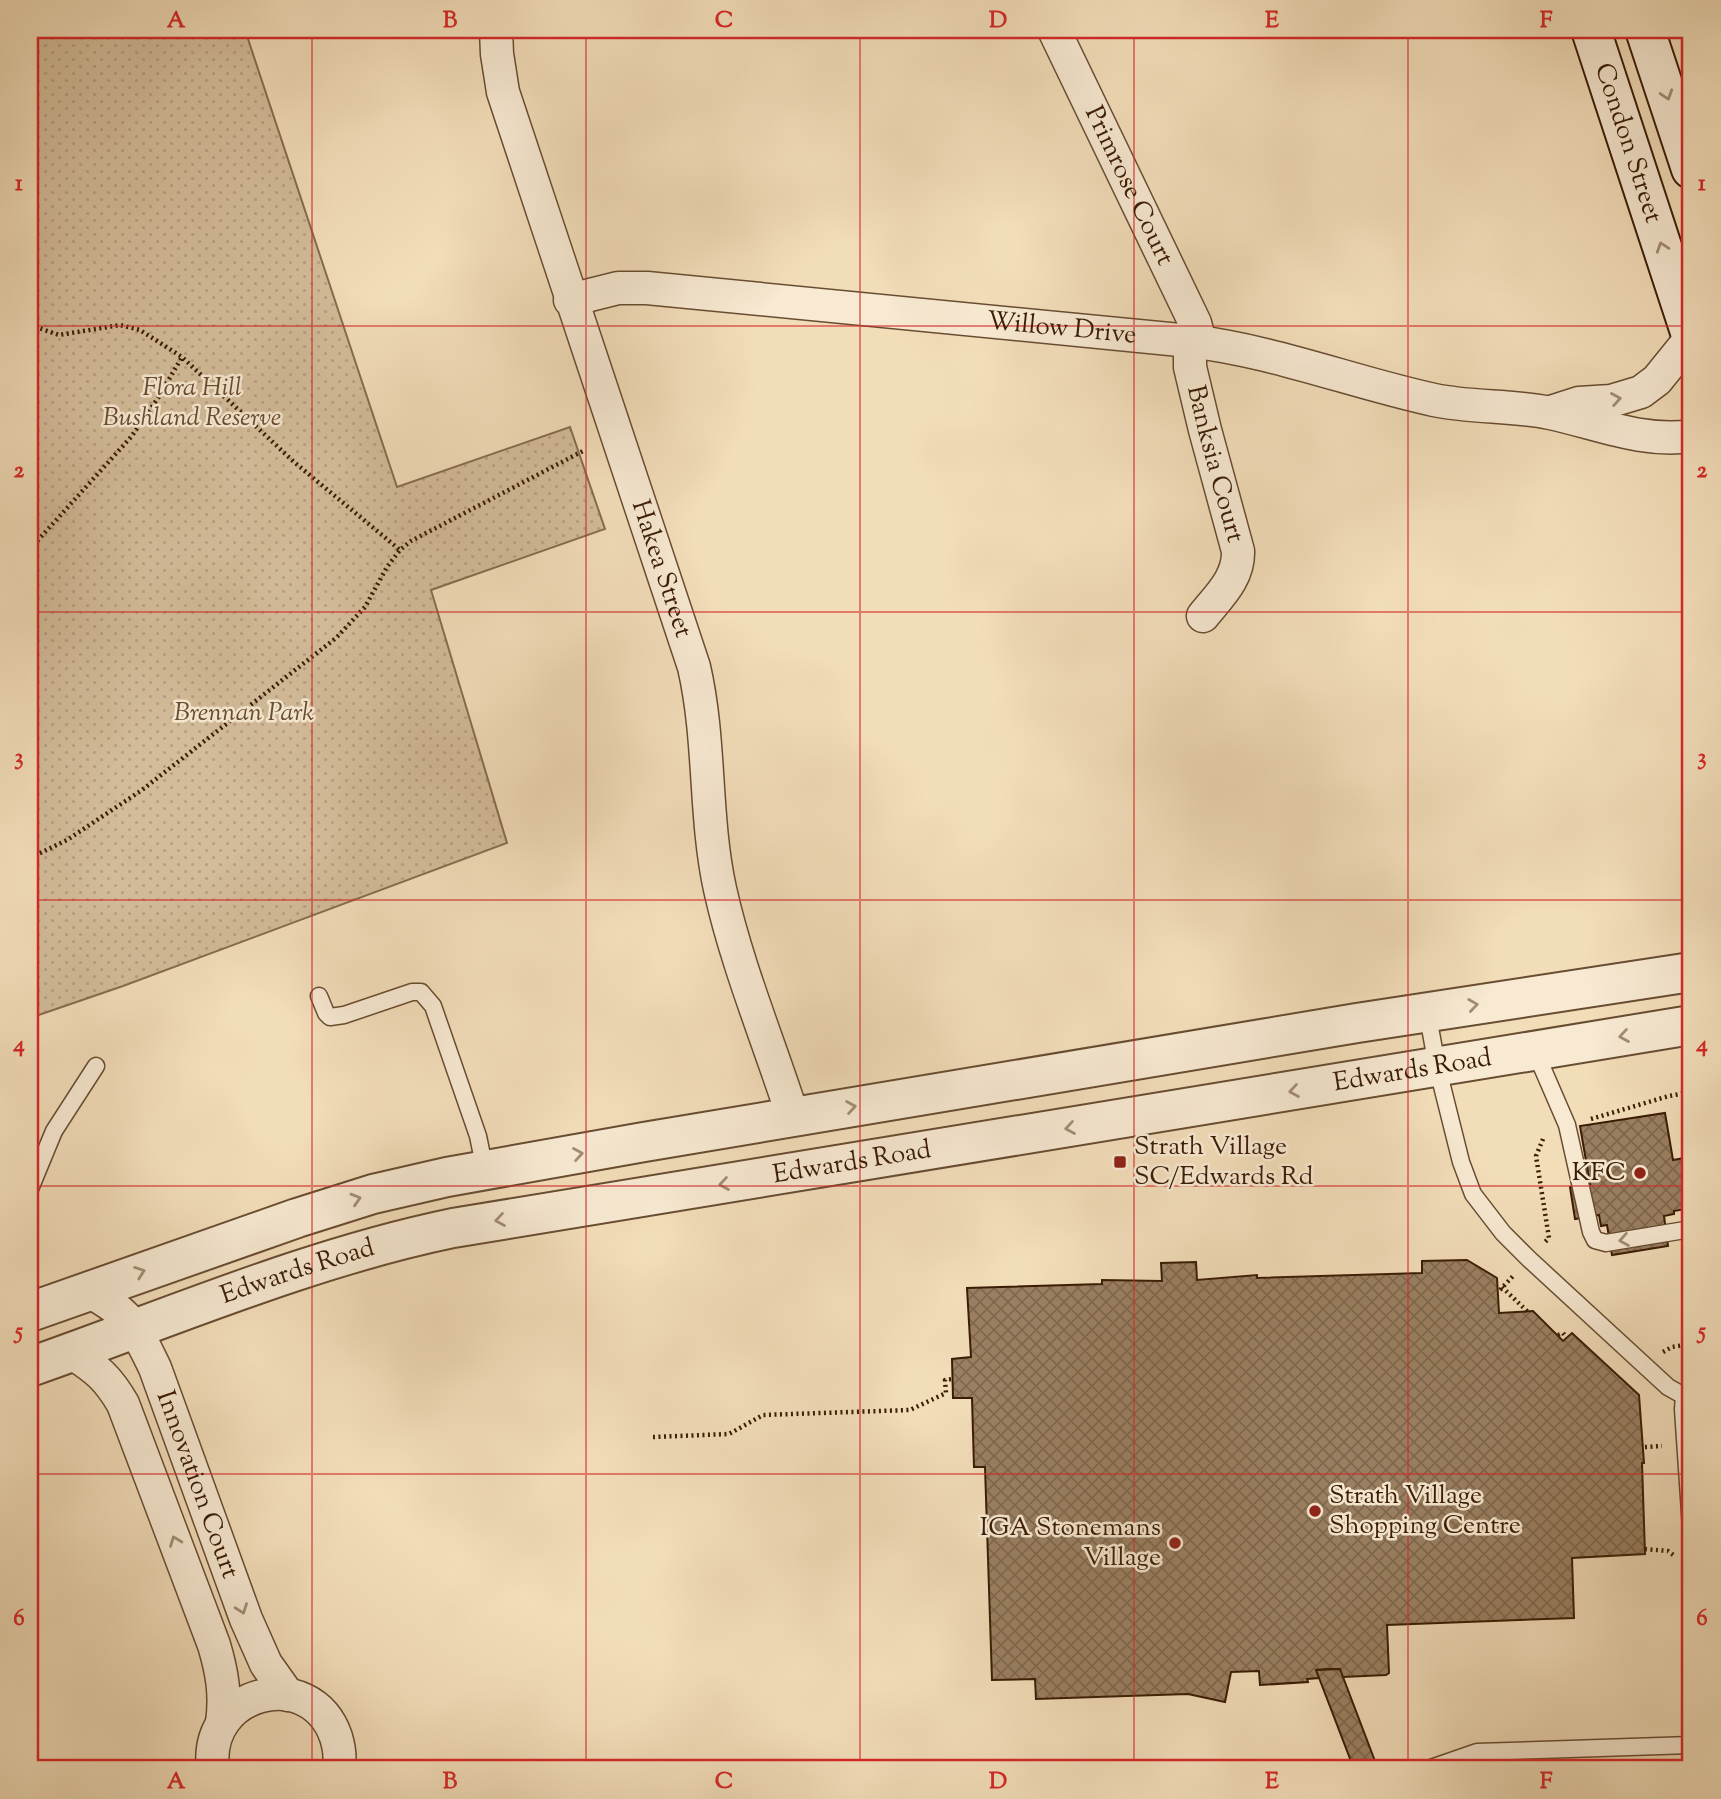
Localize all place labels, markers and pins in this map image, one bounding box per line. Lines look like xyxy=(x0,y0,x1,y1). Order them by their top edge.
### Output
place label: Strath Village SC/Edwards Rd xyxy=(1134,1129,1314,1196)
marker: Strath Village SC/Edwards Rd xyxy=(1112,1154,1128,1170)
place label: KFC xyxy=(1572,1155,1626,1192)
marker: KFC xyxy=(1632,1165,1648,1181)
place label: Strath Village Shopping Centre xyxy=(1329,1478,1521,1545)
marker: Strath Village Shopping Centre xyxy=(1307,1503,1323,1519)
place label: IGA Stonemans Village xyxy=(980,1510,1161,1577)
marker: IGA Stonemans Village xyxy=(1167,1535,1183,1551)

